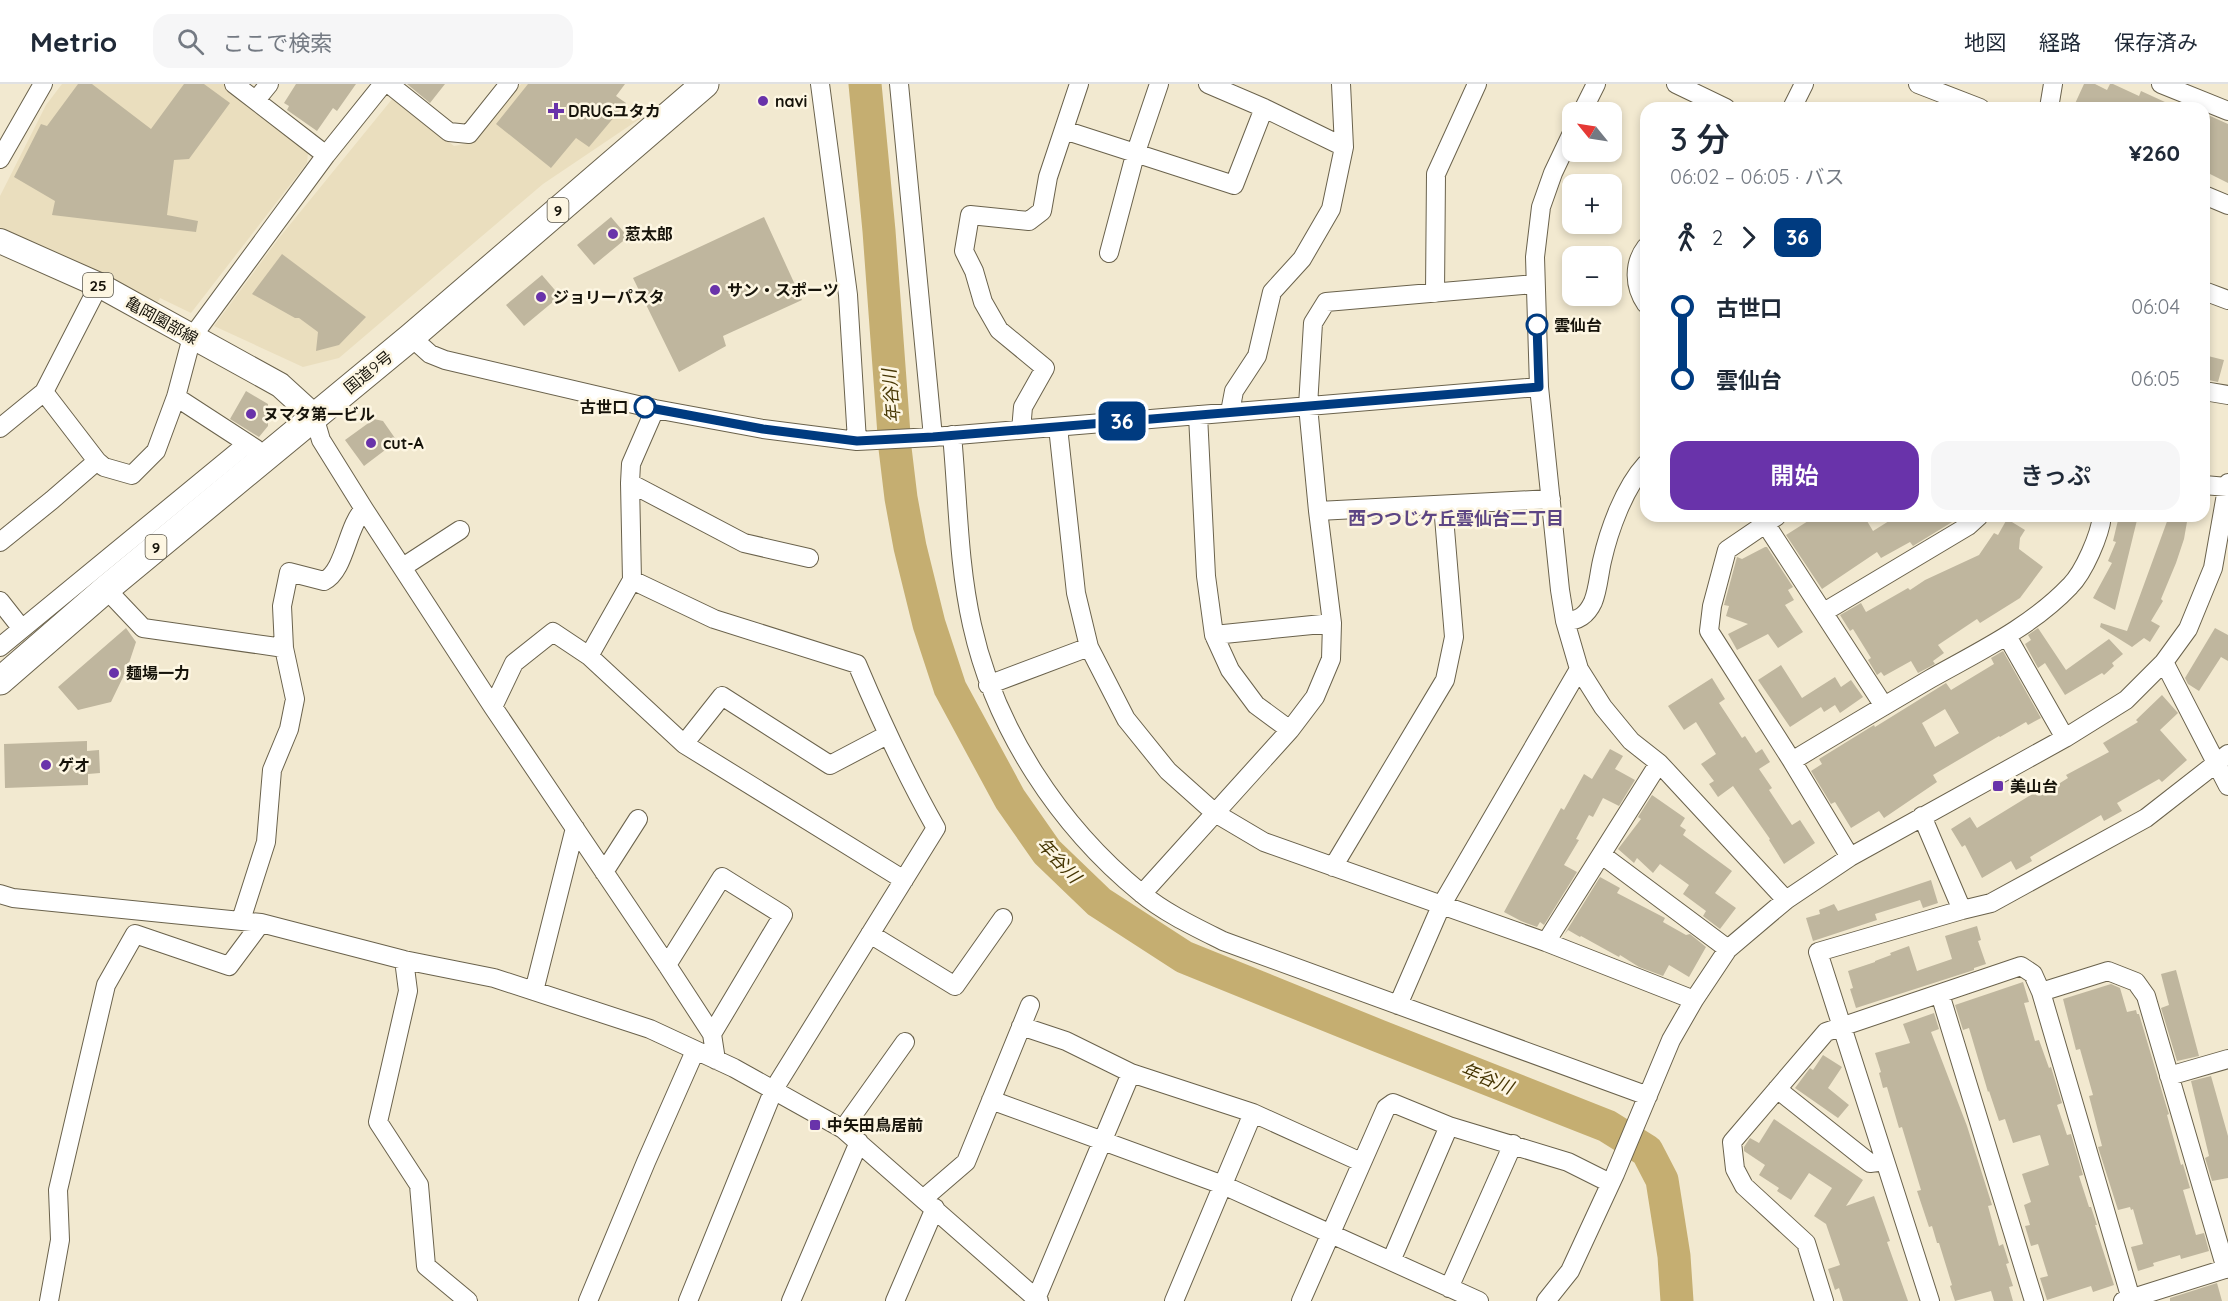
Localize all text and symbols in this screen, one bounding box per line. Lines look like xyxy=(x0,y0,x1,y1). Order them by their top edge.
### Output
search box xyxy=(153,14,573,68)
text: Metrio xyxy=(30,24,117,59)
icon: search xyxy=(174,25,207,58)
text: ここで検索 xyxy=(222,29,332,57)
text: 地図 xyxy=(1964,29,2006,55)
text: 経路 xyxy=(2039,29,2081,55)
text: 保存済み xyxy=(2114,29,2198,55)
place label: navi xyxy=(775,91,807,111)
marker: navi xyxy=(756,94,770,108)
place label: DRUGユタカ xyxy=(568,101,661,121)
north arrow xyxy=(1562,102,1622,162)
map controls xyxy=(1562,102,1622,306)
marker: DRUGユタカ xyxy=(549,104,563,118)
text: 3 分 xyxy=(1670,118,1730,159)
text: ¥260 xyxy=(2129,139,2180,167)
text: 06:02 – 06:05 · バス xyxy=(1670,164,1845,189)
button: + xyxy=(1562,174,1622,234)
road number: 9 xyxy=(548,198,568,222)
icon: walk xyxy=(1670,221,1703,254)
icon: forward xyxy=(1732,221,1765,254)
place label: 荵太郎 xyxy=(625,224,673,244)
text: 36 xyxy=(1786,224,1809,250)
text: 2 xyxy=(1712,225,1723,250)
marker: 荵太郎 xyxy=(606,227,620,241)
button: − xyxy=(1562,246,1622,306)
road number: 25 xyxy=(83,273,113,297)
place label: サン・スポーツ xyxy=(727,280,839,300)
marker: サン・スポーツ xyxy=(708,283,722,297)
place label: ジョリーパスタ xyxy=(553,287,665,307)
marker: ジョリーパスタ xyxy=(534,290,548,304)
street label: 亀岡園部線 xyxy=(122,292,202,348)
text: 古世口 xyxy=(1716,294,1782,322)
text: 06:04 xyxy=(2131,294,2180,319)
marker: 雲仙台 xyxy=(1526,314,1548,336)
place label: 雲仙台 xyxy=(1554,315,1602,335)
street label: 国道9号 xyxy=(340,346,396,398)
water label: 年谷川 xyxy=(877,366,905,424)
text: 雲仙台 xyxy=(1716,366,1782,394)
text: 06:05 xyxy=(2131,366,2180,391)
marker: 古世口 xyxy=(634,396,656,418)
place label: 古世口 xyxy=(580,397,628,417)
line badge: 36 xyxy=(1095,402,1149,440)
place label: ヌマタ第一ビル xyxy=(263,404,375,424)
marker: ヌマタ第一ビル xyxy=(244,407,258,421)
text: 36 xyxy=(1111,408,1133,434)
place label: cut-A xyxy=(383,433,425,453)
marker: cut-A xyxy=(364,436,378,450)
button: 開始 xyxy=(1670,441,1919,510)
button: きっぷ xyxy=(1931,441,2180,510)
district label: 西つつじケ丘雲仙台二丁目 xyxy=(1348,507,1564,530)
road number: 9 xyxy=(146,535,166,559)
place label: 麺場一力 xyxy=(126,663,190,683)
marker: 麺場一力 xyxy=(107,666,121,680)
place label: ゲオ xyxy=(58,755,90,775)
marker: ゲオ xyxy=(39,758,53,772)
place label: 美山台 xyxy=(2010,776,2058,796)
marker: 美山台 xyxy=(1991,779,2005,793)
water label: 年谷川 xyxy=(1032,832,1087,889)
water label: 年谷川 xyxy=(1458,1057,1518,1100)
place label: 中矢田鳥居前 xyxy=(827,1115,923,1135)
marker: 中矢田鳥居前 xyxy=(808,1118,822,1132)

